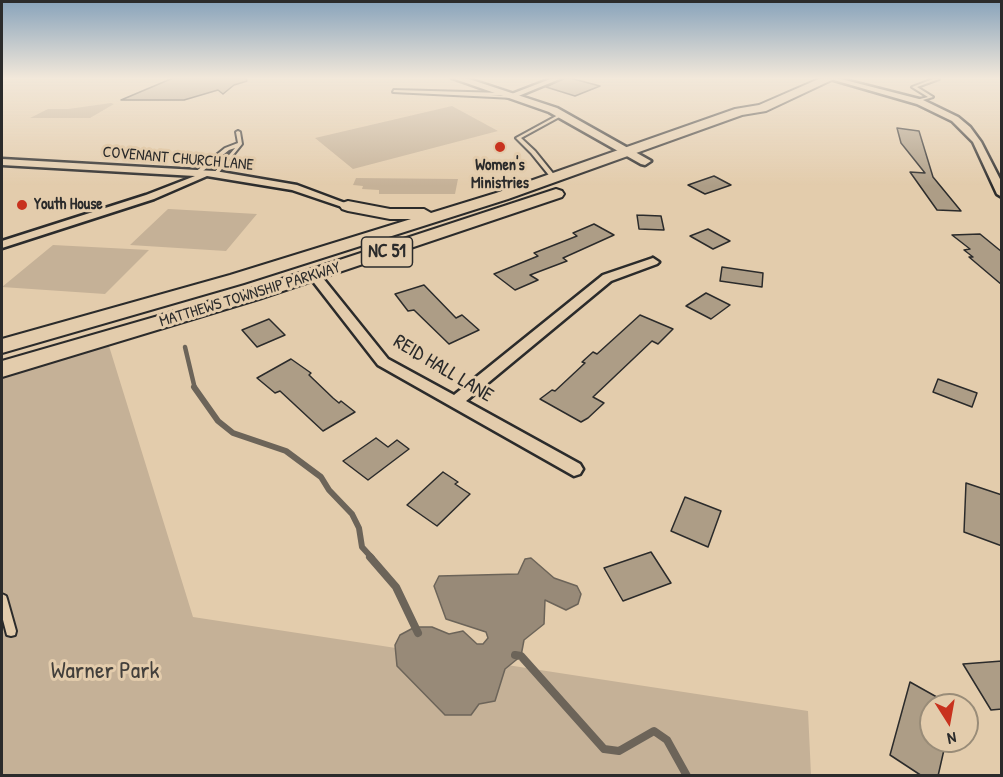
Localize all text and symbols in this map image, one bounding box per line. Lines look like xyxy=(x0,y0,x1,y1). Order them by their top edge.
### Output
marker: Women's Ministries xyxy=(493,140,507,154)
street label: COVENANT CHURCH LANE xyxy=(102,143,254,175)
place label: Women's Ministries xyxy=(471,156,529,194)
place label: Youth House xyxy=(34,195,103,215)
marker: Youth House xyxy=(15,198,29,212)
road number: NC 51 xyxy=(362,237,412,267)
street label: MATTHEWS TOWNSHIP PARKWAY xyxy=(157,258,343,332)
street label: REID HALL LANE xyxy=(389,330,497,408)
park label: Warner Park xyxy=(51,658,159,686)
north arrow xyxy=(919,693,979,753)
text: N xyxy=(946,727,958,750)

